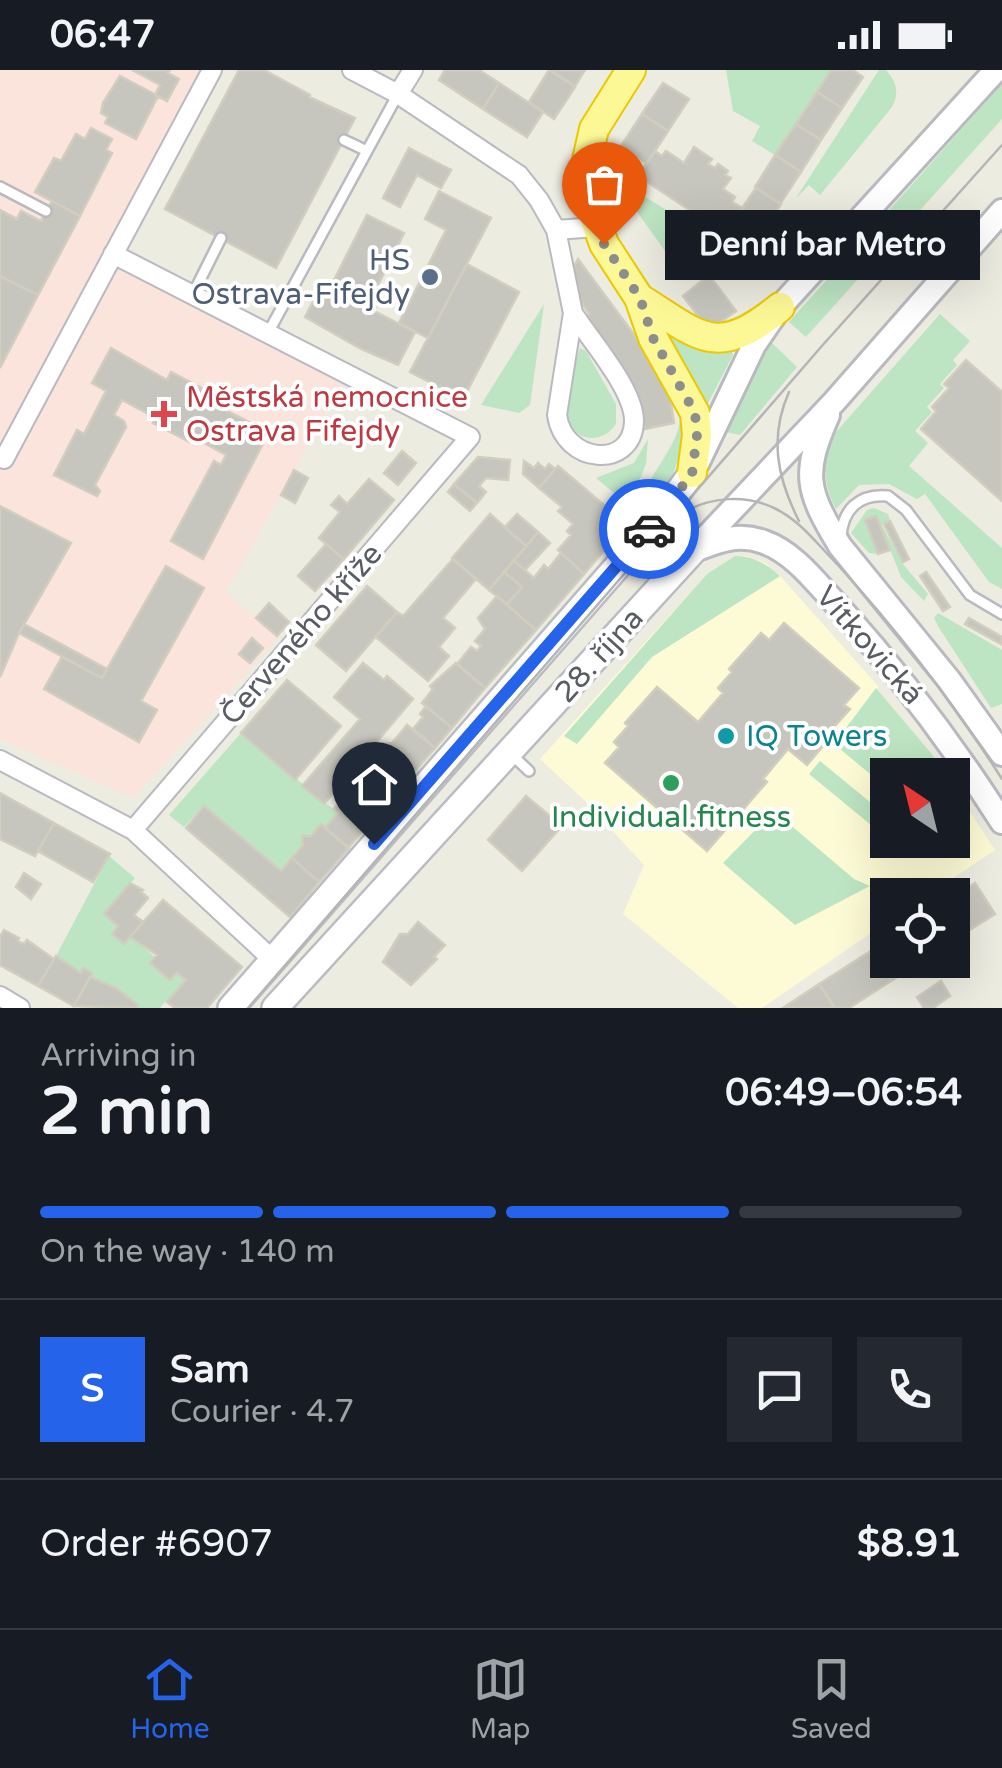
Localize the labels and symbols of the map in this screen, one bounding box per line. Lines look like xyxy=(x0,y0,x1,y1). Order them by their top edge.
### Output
pin xyxy=(562,142,647,245)
callout: Denní bar Metro xyxy=(664,209,979,279)
place label: HS Ostrava-Fifejdy xyxy=(192,242,410,313)
marker: HS Ostrava-Fifejdy xyxy=(419,266,441,288)
place label: Městská nemocnice Ostrava Fifejdy xyxy=(186,379,468,450)
marker: Městská nemocnice Ostrava Fifejdy xyxy=(151,401,177,427)
courier xyxy=(599,479,699,579)
street label: Červeného kříže xyxy=(213,536,390,733)
street label: Vítkovická xyxy=(808,578,931,712)
street label: 28. října xyxy=(547,600,652,710)
place label: IQ Towers xyxy=(746,718,888,755)
marker: IQ Towers xyxy=(715,725,737,747)
pin xyxy=(332,742,417,845)
north arrow xyxy=(870,758,970,858)
marker: Individual.fitness xyxy=(660,772,682,794)
place label: Individual.fitness xyxy=(551,799,791,836)

